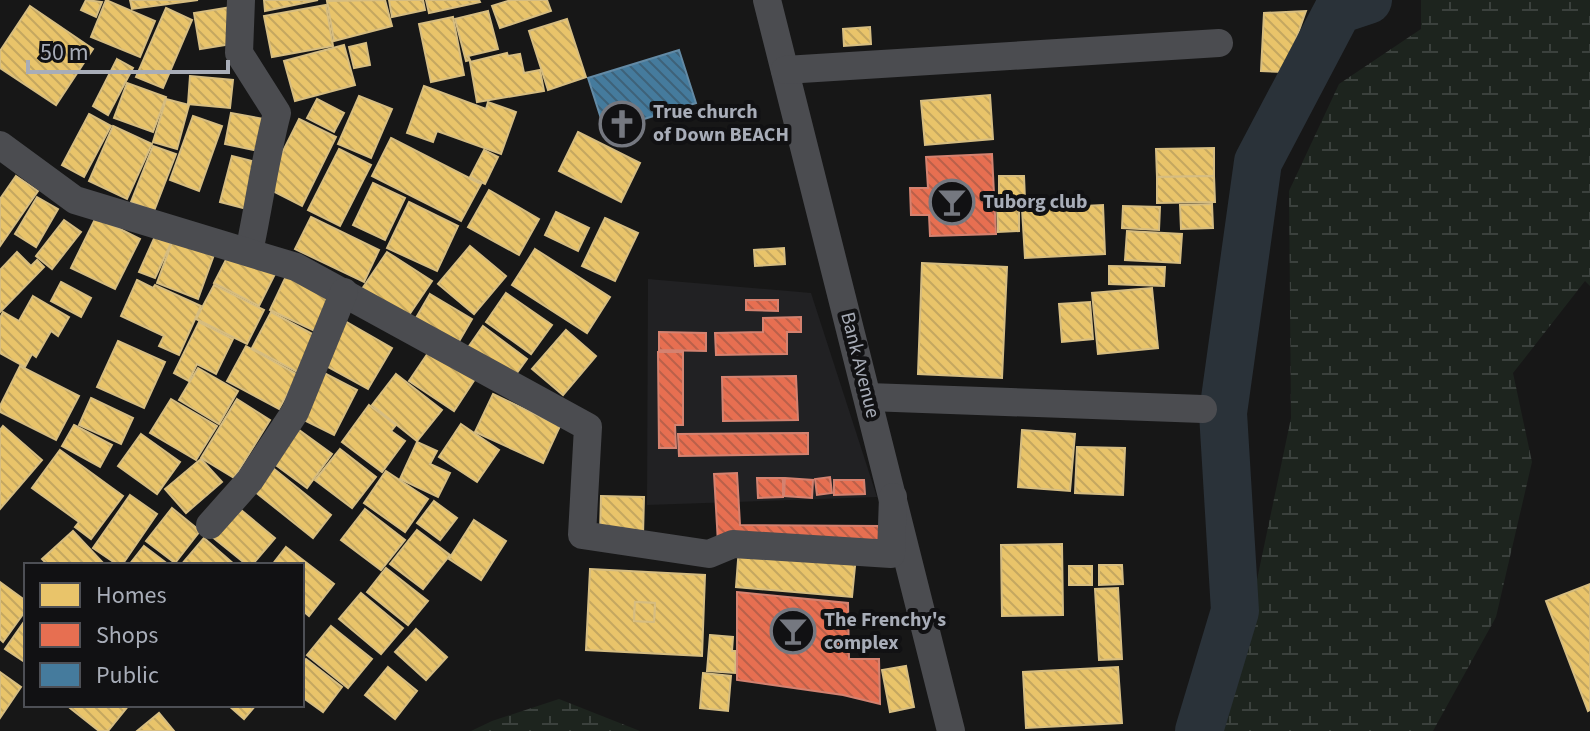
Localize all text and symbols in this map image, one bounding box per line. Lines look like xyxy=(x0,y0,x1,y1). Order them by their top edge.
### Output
scale bar xyxy=(28,24,228,74)
text: 50 m xyxy=(40,35,89,70)
place label: True church of Down BEACH xyxy=(653,98,789,149)
church icon: True church of Down BEACH xyxy=(598,100,646,148)
bar icon: Tuborg club xyxy=(928,178,976,226)
place label: Tuborg club xyxy=(983,188,1088,216)
street label: Bank Avenue xyxy=(833,309,887,421)
legend xyxy=(24,563,304,707)
text: Homes xyxy=(96,578,167,613)
place label: The Frenchy's complex xyxy=(824,606,946,657)
bar icon: The Frenchy's complex xyxy=(769,607,817,655)
text: Shops xyxy=(96,618,158,653)
text: Public xyxy=(96,658,159,693)

